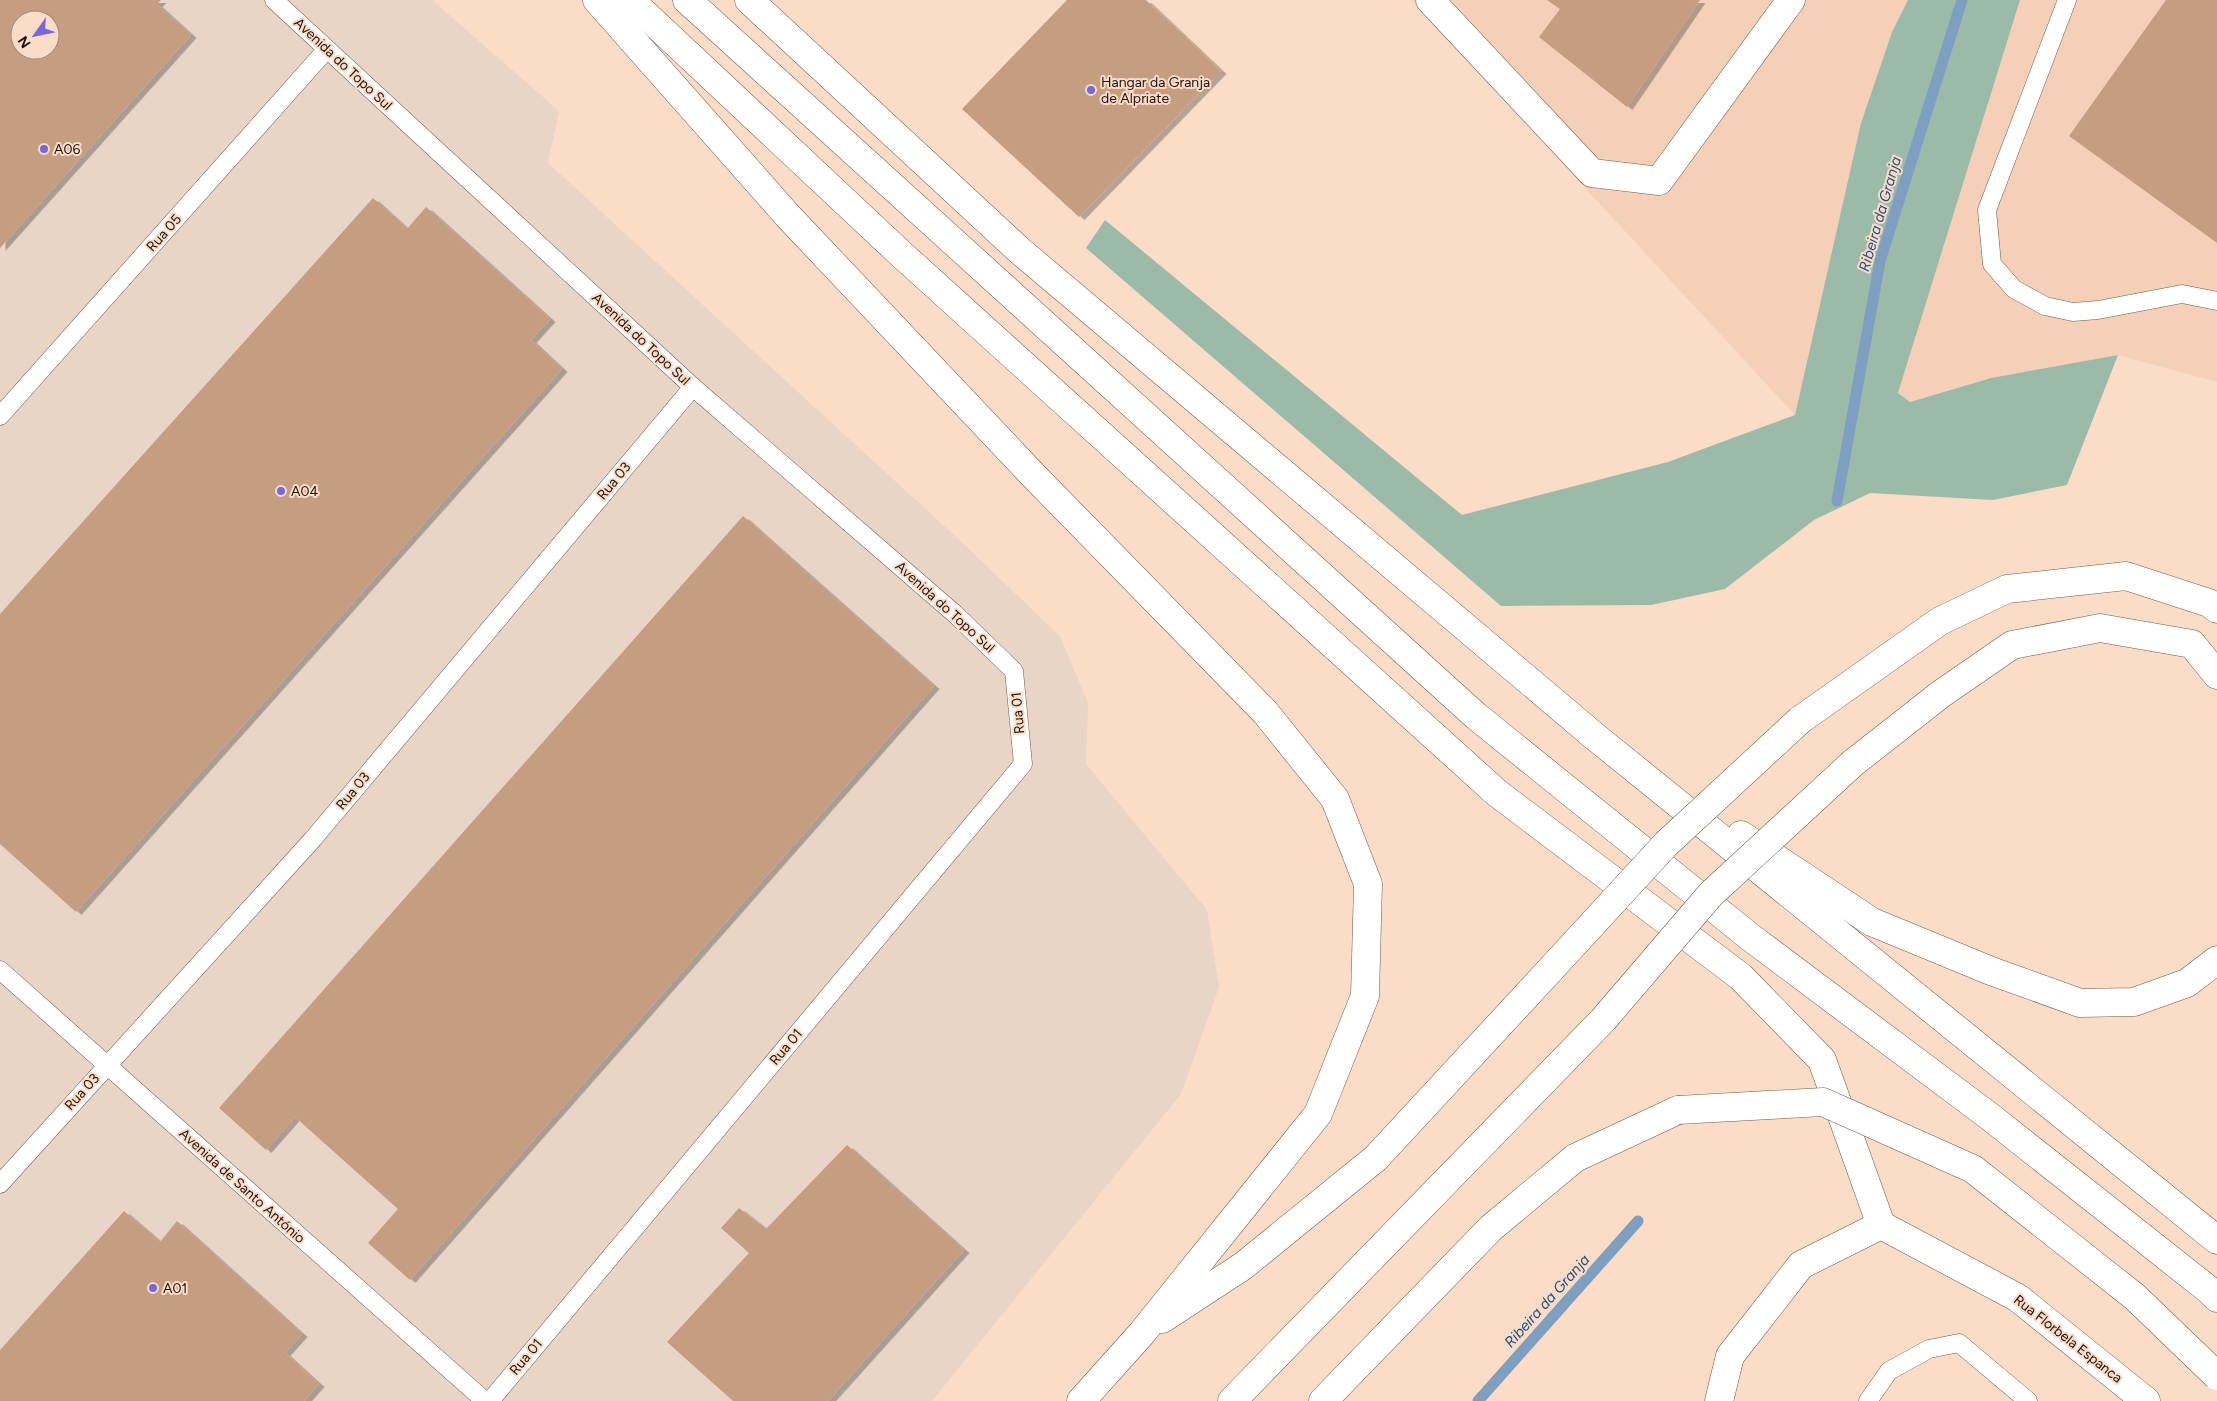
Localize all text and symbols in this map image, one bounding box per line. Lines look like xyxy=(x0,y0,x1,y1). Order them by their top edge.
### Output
north arrow xyxy=(10,10,60,60)
street label: Avenida do Topo Sul xyxy=(290,14,396,114)
text: N xyxy=(14,33,35,51)
place label: Hangar da Granja de Alpriate xyxy=(1101,74,1210,107)
marker: Hangar da Granja de Alpriate xyxy=(1085,84,1097,96)
place label: A06 xyxy=(54,141,80,158)
marker: A06 xyxy=(38,143,50,155)
water label: Ribeira da Granja xyxy=(1855,154,1905,274)
street label: Rua 05 xyxy=(143,211,185,255)
street label: Avenida do Topo Sul xyxy=(588,289,694,389)
street label: Rua 03 xyxy=(593,459,635,503)
place label: A04 xyxy=(291,483,318,500)
marker: A04 xyxy=(275,485,287,497)
street label: Avenida do Topo Sul xyxy=(892,558,998,656)
street label: Rua 01 xyxy=(1008,691,1028,735)
street label: Rua 03 xyxy=(332,769,374,813)
street label: Rua 01 xyxy=(766,1025,806,1069)
street label: Rua 03 xyxy=(61,1070,103,1114)
street label: Avenida de Santo António xyxy=(176,1125,308,1247)
water label: Ribeira da Granja xyxy=(1501,1251,1594,1351)
place label: A01 xyxy=(163,1280,187,1297)
marker: A01 xyxy=(147,1282,159,1294)
street label: Rua Florbela Espanca xyxy=(2010,1291,2126,1387)
street label: Rua 01 xyxy=(506,1335,546,1379)

